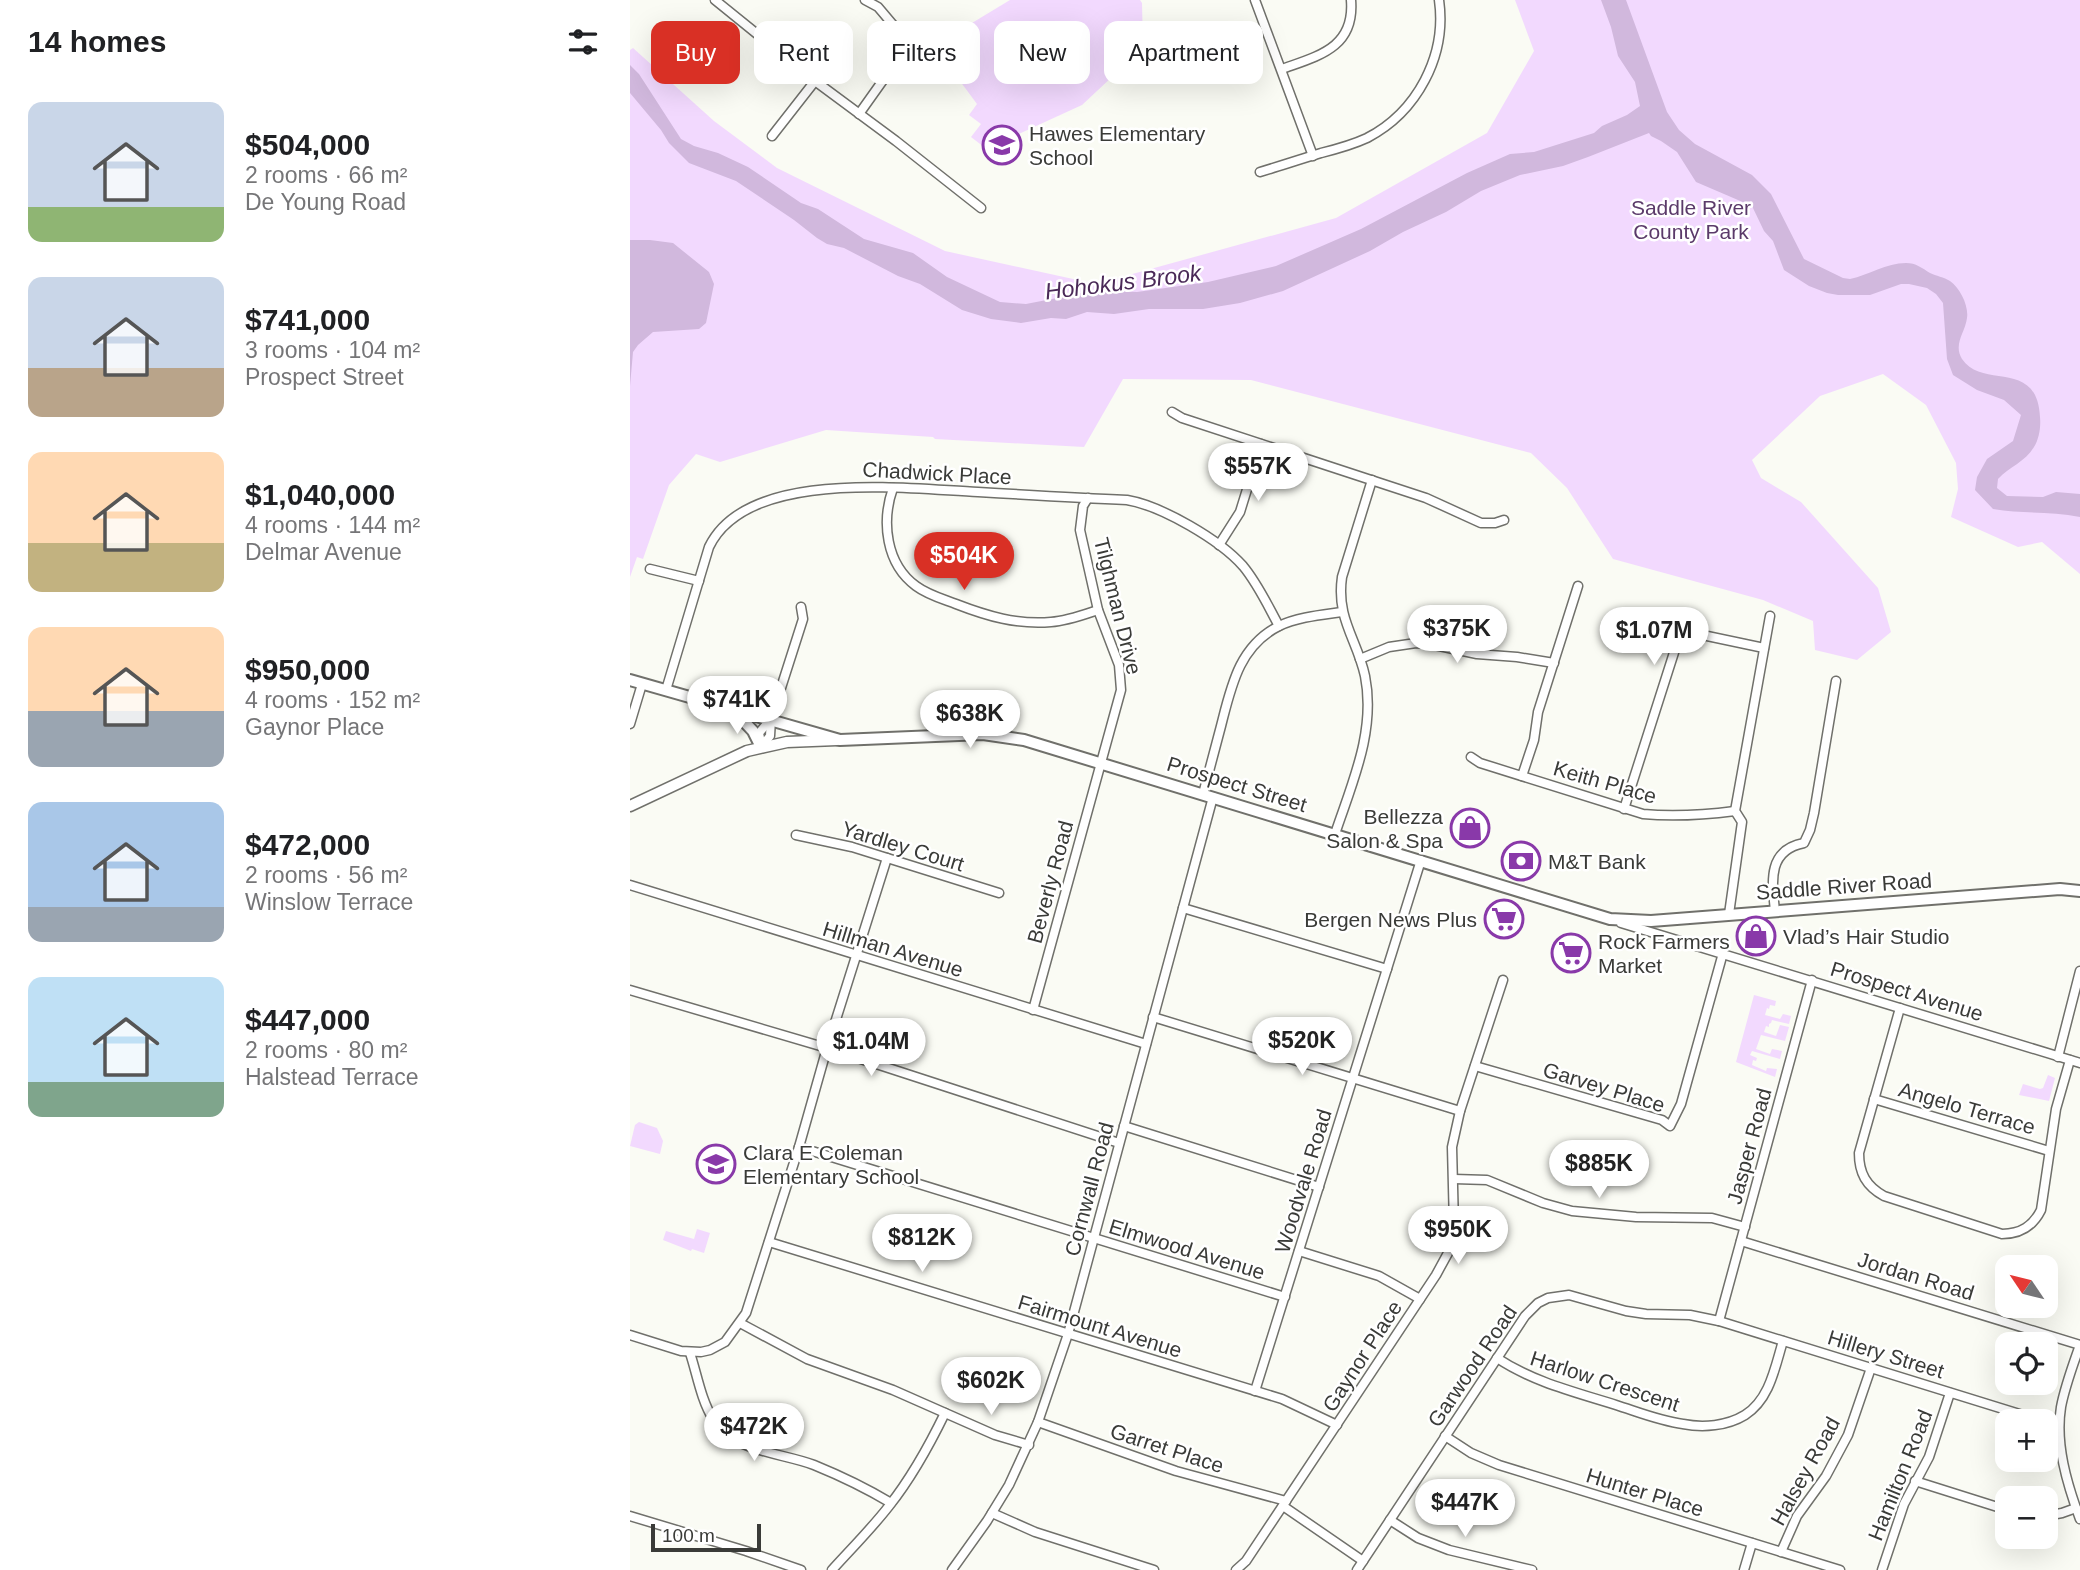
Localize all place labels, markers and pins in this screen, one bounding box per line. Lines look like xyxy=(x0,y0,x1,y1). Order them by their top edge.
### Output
place label: Hawes Elementary School xyxy=(1029,122,1206,169)
school or university icon: Hawes Elementary School xyxy=(981,124,1023,166)
pin: $557K xyxy=(1209,444,1307,503)
pin: $504K xyxy=(915,532,1013,592)
pin: $375K xyxy=(1408,606,1506,665)
pin: $1.07M xyxy=(1597,608,1711,667)
pin: $741K xyxy=(688,676,786,736)
pin: $638K xyxy=(921,690,1019,750)
place label: Bellezza Salon & Spa xyxy=(1326,805,1443,852)
shop icon: Bellezza Salon & Spa xyxy=(1449,807,1491,849)
bank icon: M&T Bank xyxy=(1500,840,1542,882)
place label: M&T Bank xyxy=(1548,850,1646,873)
supermarket icon: Bergen News Plus xyxy=(1483,898,1525,940)
place label: Bergen News Plus xyxy=(1304,908,1477,931)
shop icon: Vlad’s Hair Studio xyxy=(1735,915,1777,957)
place label: Vlad’s Hair Studio xyxy=(1783,925,1950,948)
place label: Rock Farmers Market xyxy=(1598,930,1730,977)
supermarket icon: Rock Farmers Market xyxy=(1550,932,1592,974)
pin: $1.04M xyxy=(814,1018,928,1078)
pin: $520K xyxy=(1253,1018,1351,1077)
pin: $885K xyxy=(1550,1140,1648,1200)
place label: Clara E Coleman Elementary School xyxy=(743,1141,919,1188)
school or university icon: Clara E Coleman Elementary School xyxy=(695,1143,737,1185)
pin: $950K xyxy=(1409,1206,1507,1266)
pin: $812K xyxy=(873,1214,971,1274)
pin: $602K xyxy=(942,1358,1040,1417)
pin: $472K xyxy=(705,1404,803,1463)
pin: $447K xyxy=(1416,1480,1514,1539)

